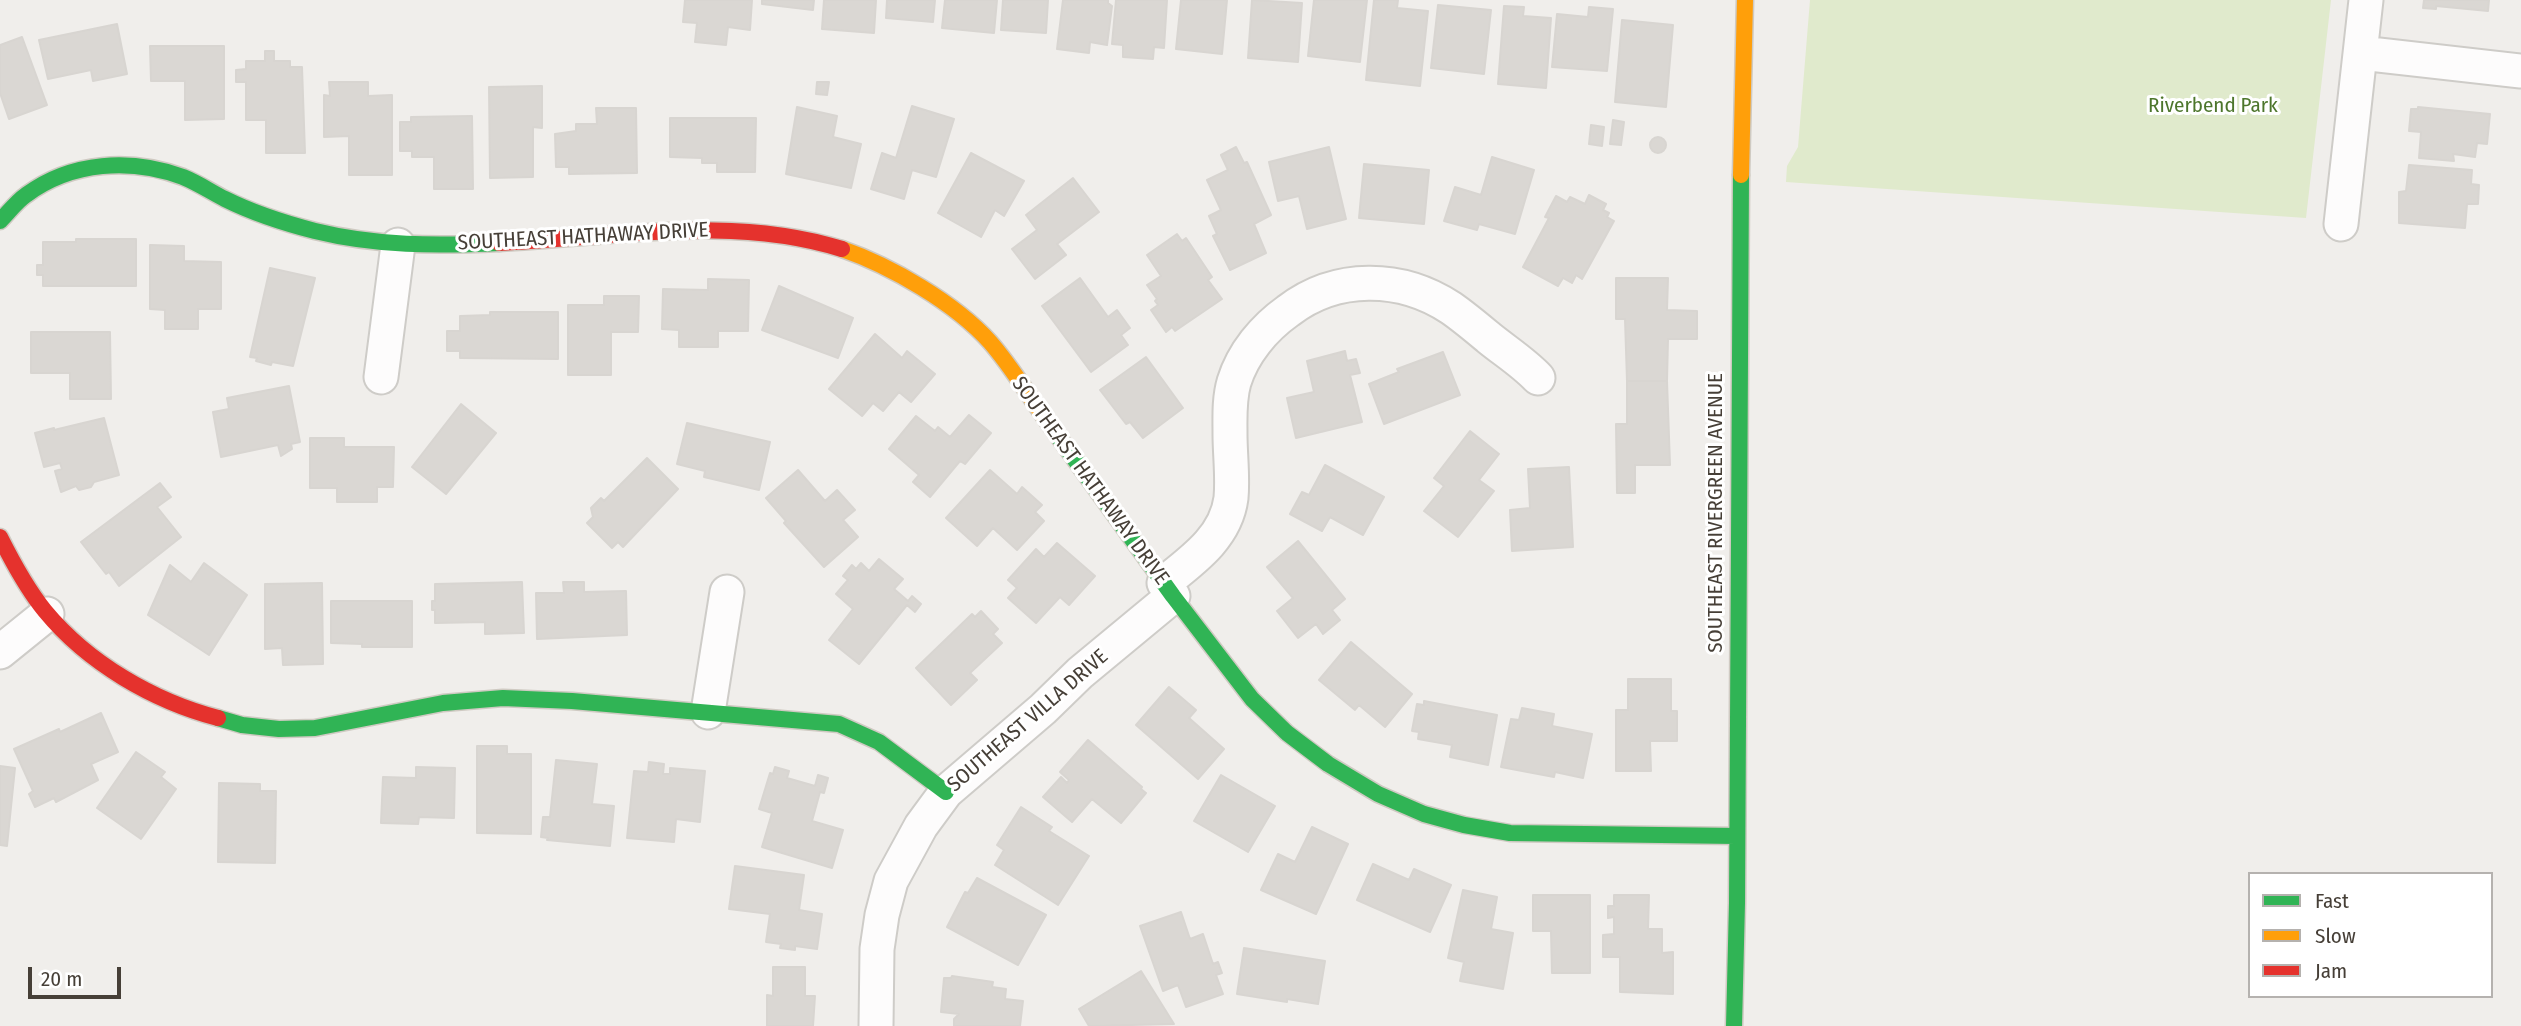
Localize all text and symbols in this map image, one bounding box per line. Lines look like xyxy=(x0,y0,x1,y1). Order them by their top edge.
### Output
park label: Riverbend Park xyxy=(2148,93,2278,119)
street label: SOUTHEAST HATHAWAY DRIVE xyxy=(457,218,709,256)
street label: SOUTHEAST HATHAWAY DRIVE xyxy=(1006,372,1174,590)
street label: SOUTHEAST RIVERGREEN AVENUE xyxy=(1703,373,1729,653)
street label: SOUTHEAST VILLA DRIVE xyxy=(943,644,1113,798)
legend xyxy=(2248,872,2493,998)
text: Fast xyxy=(2315,888,2349,914)
text: Slow xyxy=(2315,923,2356,949)
scale bar xyxy=(32,953,124,997)
text: Jam xyxy=(2315,958,2347,984)
text: 20 m xyxy=(41,966,82,992)

